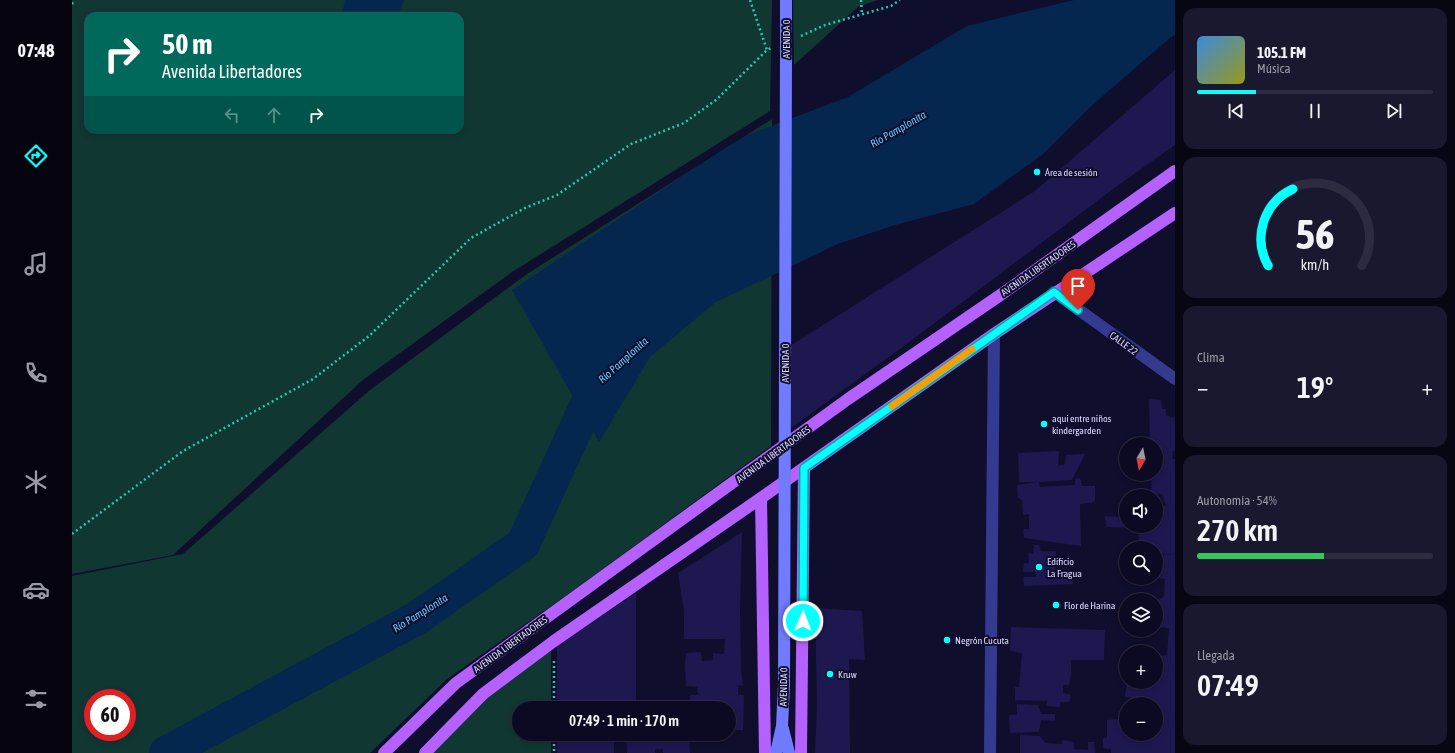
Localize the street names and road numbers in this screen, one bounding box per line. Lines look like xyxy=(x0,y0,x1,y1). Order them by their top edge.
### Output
street label: AVENIDA 0 xyxy=(781,19,792,58)
street label: AVENIDA LIBERTADORES xyxy=(999,239,1078,298)
street label: CALLE 22 xyxy=(1107,329,1140,357)
street label: AVENIDA 0 xyxy=(780,343,791,382)
street label: AVENIDA LIBERTADORES xyxy=(734,424,812,485)
street label: AVENIDA LIBERTADORES xyxy=(471,614,549,675)
street label: AVENIDA 0 xyxy=(778,667,789,707)

